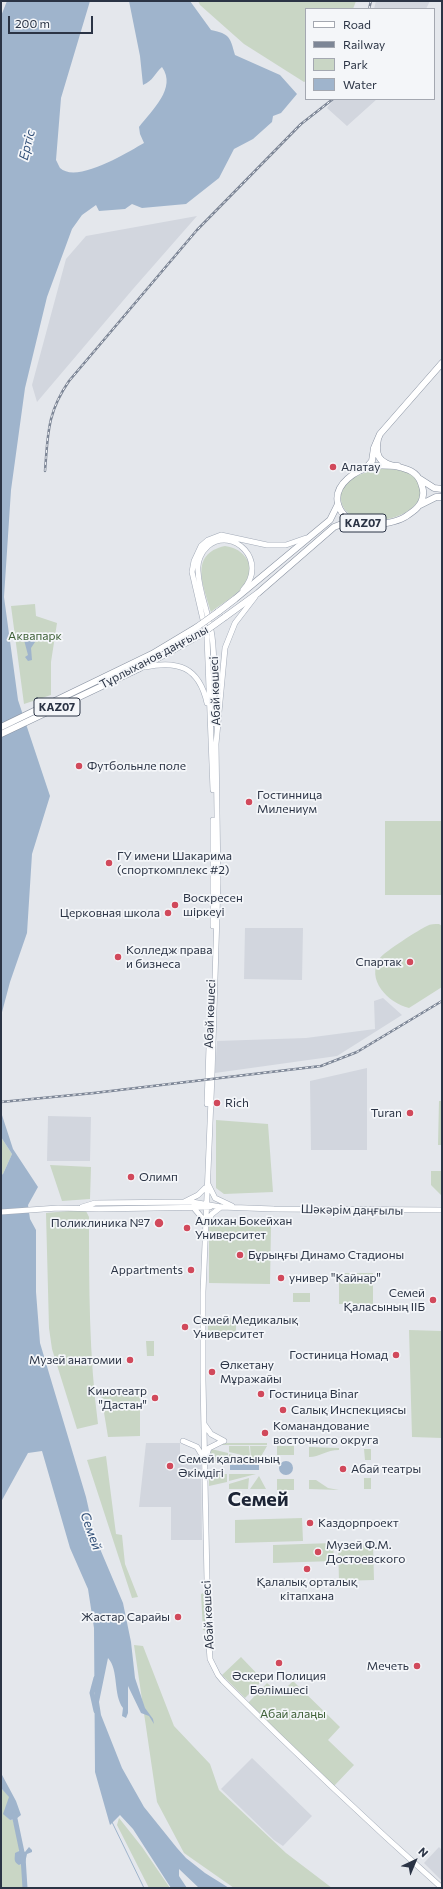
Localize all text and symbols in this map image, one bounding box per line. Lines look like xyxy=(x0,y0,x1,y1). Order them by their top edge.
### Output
scale bar xyxy=(10,8,95,34)
legend xyxy=(305,8,435,100)
text: 200 m xyxy=(15,16,50,30)
text: Road xyxy=(343,17,371,31)
text: Railway xyxy=(343,37,385,51)
text: Park xyxy=(343,57,368,71)
text: Water xyxy=(343,77,377,91)
water label: Ертіс xyxy=(16,128,38,162)
place label: Алатау xyxy=(341,460,380,474)
marker: Алатау xyxy=(328,462,338,472)
road number: KAZ07 xyxy=(340,514,386,532)
street label: Тұрлыханов даңғылы xyxy=(97,622,211,692)
park label: Аквапарк xyxy=(8,629,62,643)
street label: Абай көшесі xyxy=(207,656,223,726)
road number: KAZ07 xyxy=(34,698,80,716)
place label: Футбольнле поле xyxy=(87,759,186,773)
marker: Футбольнле поле xyxy=(74,761,84,771)
place label: Гостинница Милениум xyxy=(257,788,322,816)
marker: Гостинница Милениум xyxy=(244,797,254,807)
place label: ГУ имени Шакарима (спорткомплекс #2) xyxy=(117,849,232,877)
marker: ГУ имени Шакарима (спорткомплекс #2) xyxy=(104,858,114,868)
place label: Воскресен шіркеуі xyxy=(183,891,243,919)
marker: Воскресен шіркеуі xyxy=(170,900,180,910)
place label: Церковная школа xyxy=(60,906,160,920)
marker: Церковная школа xyxy=(163,908,173,918)
place label: Колледж права и бизнеса xyxy=(126,943,212,971)
marker: Колледж права и бизнеса xyxy=(113,952,123,962)
place label: Спартак xyxy=(356,955,402,969)
marker: Спартак xyxy=(405,957,415,967)
street label: Абай көшесі xyxy=(202,979,218,1049)
place label: Rich xyxy=(225,1096,249,1110)
marker: Rich xyxy=(212,1098,222,1108)
place label: Turan xyxy=(371,1106,402,1120)
marker: Turan xyxy=(405,1108,415,1118)
place label: Олимп xyxy=(139,1170,178,1184)
marker: Олимп xyxy=(126,1172,136,1182)
street label: Шәкәрім даңғылы xyxy=(301,1202,403,1218)
place label: Алихан Бокейхан Университет xyxy=(195,1214,292,1242)
place label: Поликлиника №7 xyxy=(51,1216,150,1230)
marker: Поликлиника №7 xyxy=(153,1217,165,1229)
marker: Алихан Бокейхан Университет xyxy=(182,1223,192,1233)
place label: Бұрыңғы Динамо Стадионы xyxy=(248,1248,404,1262)
marker: Бұрыңғы Динамо Стадионы xyxy=(235,1250,245,1260)
place label: Appartments xyxy=(110,1263,183,1277)
marker: Appartments xyxy=(186,1265,196,1275)
place label: универ "Кайнар" xyxy=(289,1271,381,1285)
marker: универ "Кайнар" xyxy=(276,1273,286,1283)
place label: Семей Қаласының ІІБ xyxy=(343,1286,425,1314)
marker: Семей Қаласының ІІБ xyxy=(428,1295,438,1305)
place label: Семей Медикалық Университет xyxy=(193,1313,298,1341)
marker: Семей Медикалық Университет xyxy=(180,1322,190,1332)
place label: Гостиница Номад xyxy=(289,1348,388,1362)
marker: Гостиница Номад xyxy=(391,1350,401,1360)
place label: Музей анатомии xyxy=(29,1353,122,1367)
marker: Музей анатомии xyxy=(125,1355,135,1365)
place label: Өлкетану Мұражайы xyxy=(220,1358,282,1386)
marker: Өлкетану Мұражайы xyxy=(207,1367,217,1377)
place label: Кинотеатр "Дастан" xyxy=(87,1384,147,1412)
place label: Гостиница Binar xyxy=(269,1387,358,1401)
marker: Гостиница Binar xyxy=(256,1389,266,1399)
marker: Кинотеатр "Дастан" xyxy=(150,1393,160,1403)
place label: Салық Инспекциясы xyxy=(291,1403,406,1417)
marker: Салық Инспекциясы xyxy=(278,1405,288,1415)
place label: Команандование восточного округа xyxy=(273,1419,378,1447)
marker: Команандование восточного округа xyxy=(260,1428,270,1438)
place label: Семей қаласының Әкімдігі xyxy=(178,1452,280,1480)
marker: Семей қаласының Әкімдігі xyxy=(165,1461,175,1471)
place label: Абай театры xyxy=(351,1462,421,1476)
marker: Абай театры xyxy=(338,1464,348,1474)
district label: Семей xyxy=(227,1487,289,1511)
water label: Семей xyxy=(77,1510,105,1552)
place label: Каздорпроект xyxy=(318,1516,399,1530)
marker: Каздорпроект xyxy=(305,1518,315,1528)
place label: Музей Ф.М. Достоевского xyxy=(326,1538,406,1566)
marker: Музей Ф.М. Достоевского xyxy=(313,1547,323,1557)
marker: Қалалық орталық кітапхана xyxy=(302,1564,312,1574)
place label: Қалалық орталық кітапхана xyxy=(257,1575,357,1603)
street label: Абай көшесі xyxy=(199,1580,217,1650)
place label: Жастар Сарайы xyxy=(81,1610,170,1624)
marker: Жастар Сарайы xyxy=(173,1612,183,1622)
marker: Әскери Полиция Бөлімшесі xyxy=(274,1658,284,1668)
place label: Мечеть xyxy=(367,1659,409,1673)
marker: Мечеть xyxy=(412,1661,422,1671)
place label: Әскери Полиция Бөлімшесі xyxy=(232,1669,326,1697)
park label: Абай алаңы xyxy=(260,1707,326,1721)
north arrow xyxy=(395,1841,435,1881)
text: N xyxy=(416,1844,431,1860)

